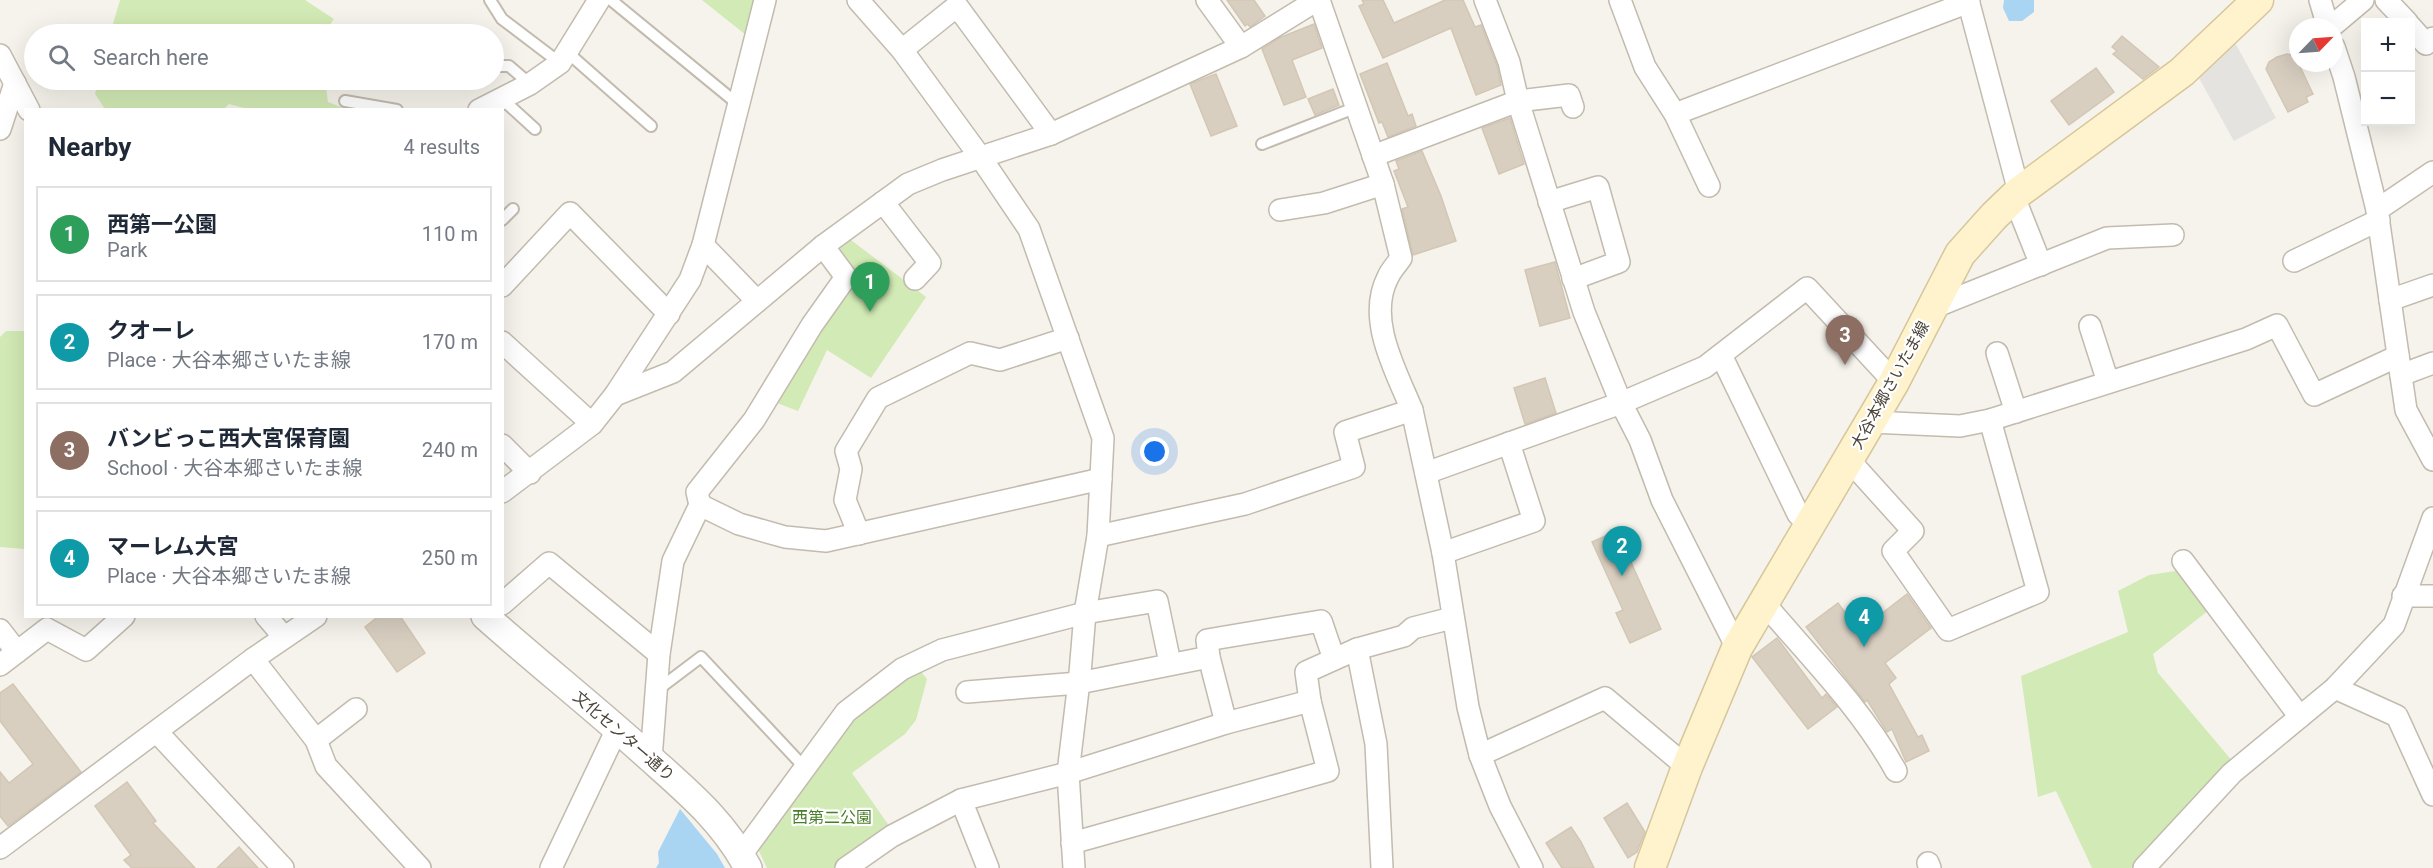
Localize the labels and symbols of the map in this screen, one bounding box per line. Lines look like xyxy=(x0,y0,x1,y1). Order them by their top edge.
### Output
north arrow xyxy=(2289,18,2343,72)
pin: 1 xyxy=(850,262,890,312)
pin: 3 xyxy=(1826,316,1864,365)
street label: 大谷本郷さいたま線 xyxy=(1847,318,1933,452)
your location xyxy=(1140,437,1169,466)
pin: 2 xyxy=(1602,526,1642,576)
pin: 4 xyxy=(1844,598,1884,647)
street label: 文化センター通り xyxy=(569,687,679,785)
park label: 西第二公園 xyxy=(792,808,872,827)

